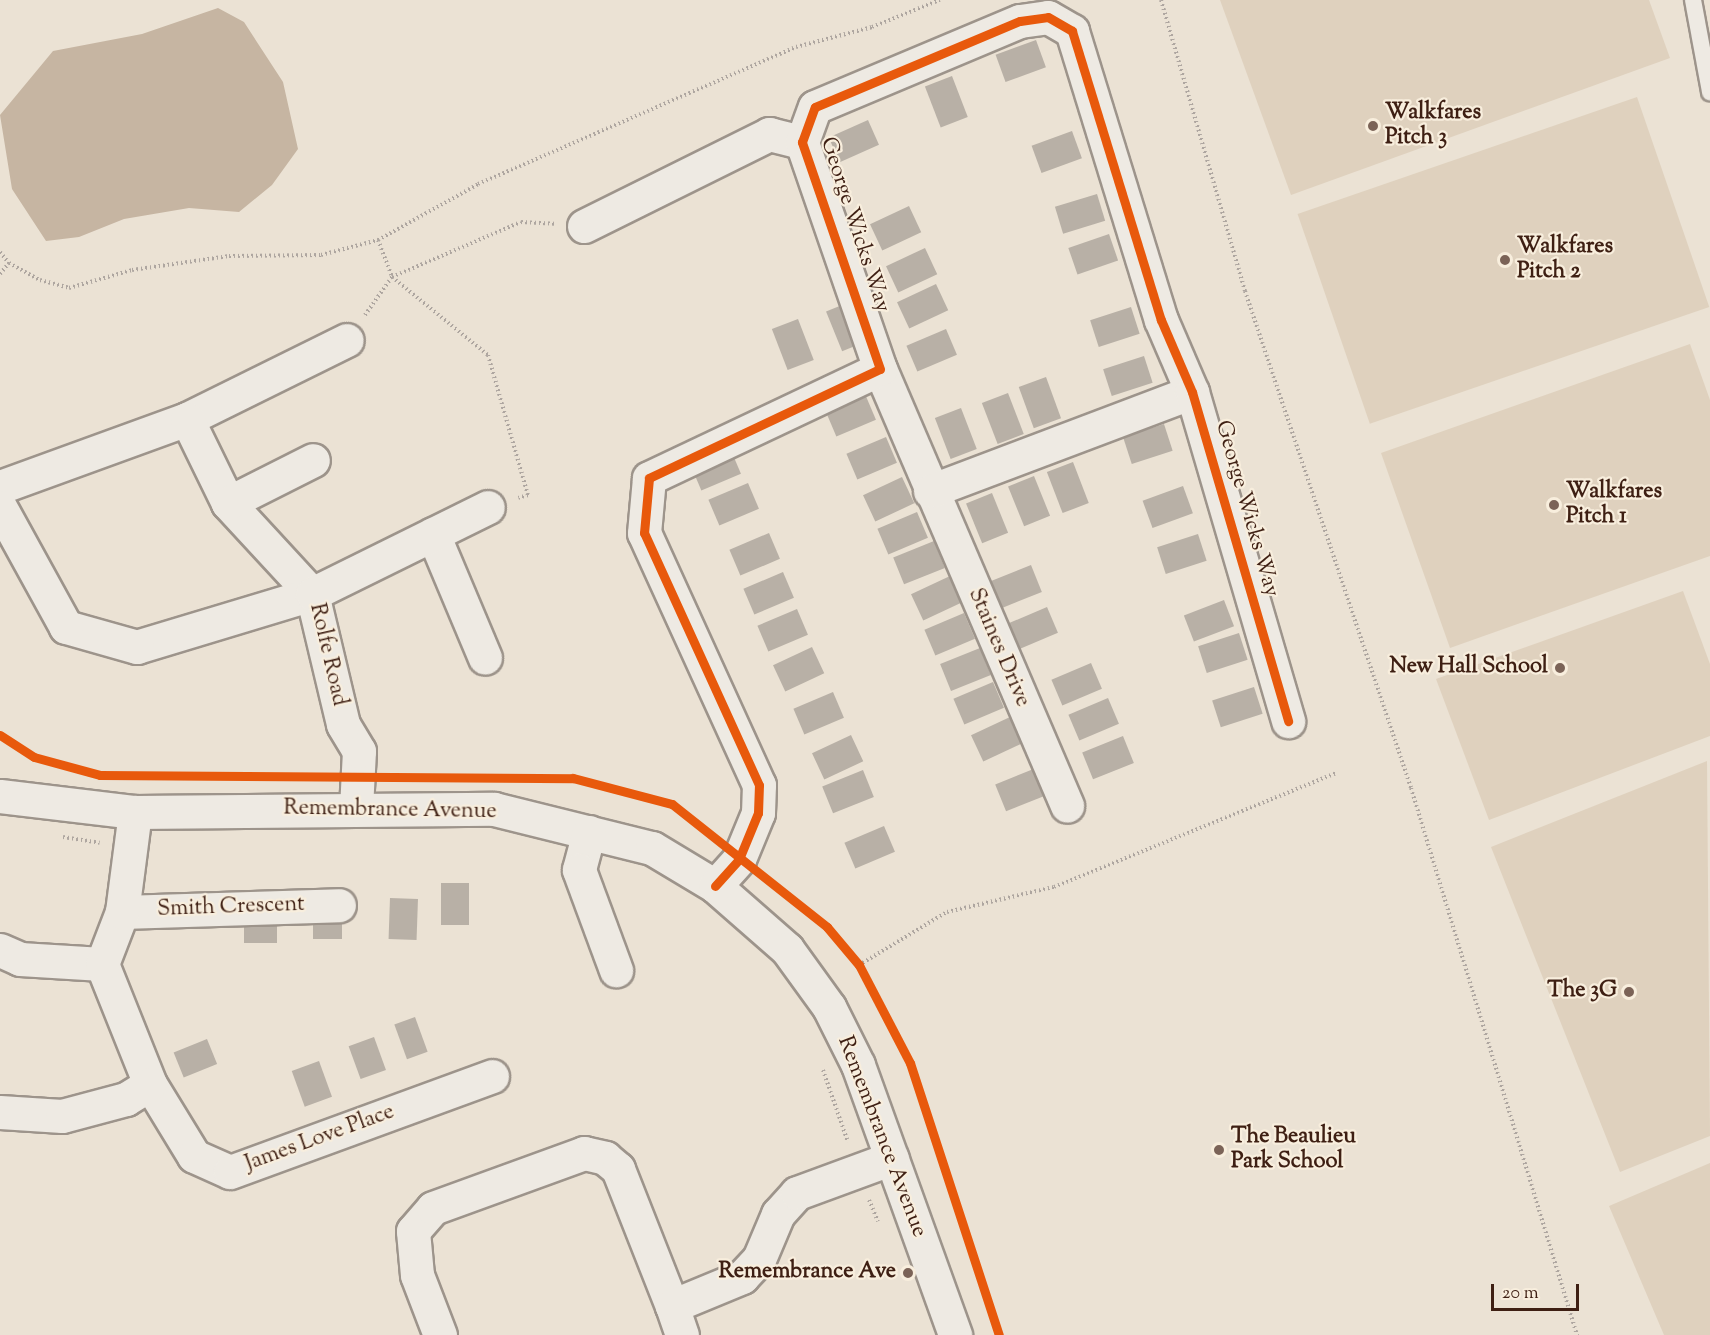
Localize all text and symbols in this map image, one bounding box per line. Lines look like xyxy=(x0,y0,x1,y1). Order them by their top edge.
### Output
place label: Walkfares Pitch 3 xyxy=(1385,100,1481,152)
marker: Walkfares Pitch 3 xyxy=(1366,119,1380,133)
street label: George Wicks Way xyxy=(813,134,895,316)
place label: Walkfares Pitch 2 xyxy=(1517,234,1613,286)
marker: Walkfares Pitch 2 xyxy=(1498,253,1512,267)
street label: George Wicks Way xyxy=(1208,418,1284,600)
place label: Walkfares Pitch 1 xyxy=(1566,479,1662,530)
marker: Walkfares Pitch 1 xyxy=(1547,498,1561,512)
street label: Staines Drive xyxy=(961,585,1035,711)
street label: Rolfe Road xyxy=(302,601,352,709)
place label: New Hall School xyxy=(1389,655,1548,681)
marker: New Hall School xyxy=(1553,661,1567,675)
street label: Remembrance Avenue xyxy=(283,796,497,826)
street label: Smith Crescent xyxy=(157,892,305,924)
place label: The 3G xyxy=(1547,979,1617,1005)
marker: The 3G xyxy=(1622,985,1636,999)
street label: Remembrance Avenue xyxy=(830,1033,932,1241)
street label: James Love Place xyxy=(242,1100,398,1178)
place label: The Beaulieu Park School xyxy=(1231,1124,1356,1176)
marker: The Beaulieu Park School xyxy=(1212,1143,1226,1157)
place label: Remembrance Ave xyxy=(719,1260,896,1286)
marker: Remembrance Ave xyxy=(901,1266,915,1280)
scale bar xyxy=(1494,1272,1582,1310)
text: 20 m xyxy=(1502,1281,1539,1307)

